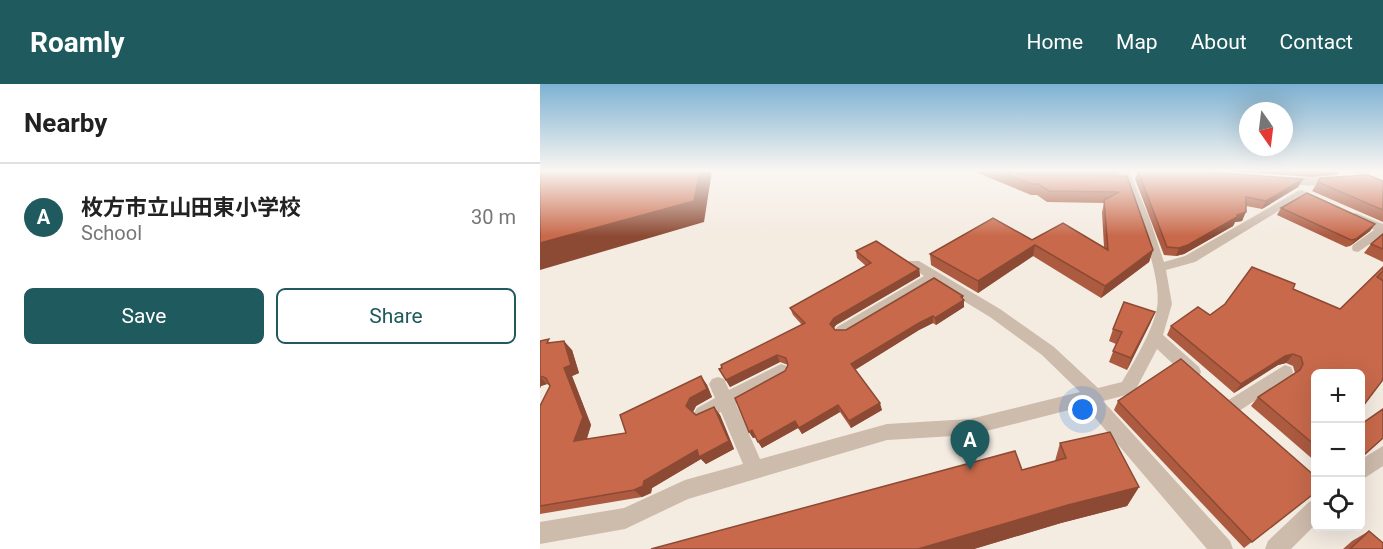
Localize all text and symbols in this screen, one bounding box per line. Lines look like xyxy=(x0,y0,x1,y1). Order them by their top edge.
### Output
text: Roamly xyxy=(30,26,125,59)
text: Home xyxy=(1027,30,1083,54)
text: Map xyxy=(1116,30,1158,54)
text: About xyxy=(1191,30,1247,54)
text: Contact xyxy=(1280,30,1353,54)
north arrow xyxy=(1239,102,1293,156)
text: Nearby xyxy=(24,108,107,138)
text: 枚方市立山田東小学校 xyxy=(81,195,301,220)
text: A xyxy=(37,205,50,229)
text: 30 m xyxy=(471,205,516,229)
text: School xyxy=(81,221,142,245)
button: Save xyxy=(24,288,264,344)
button: Share xyxy=(276,288,516,344)
map controls xyxy=(1311,369,1365,531)
button: + xyxy=(1311,369,1365,423)
your location xyxy=(1068,395,1097,424)
pin: A xyxy=(950,420,990,470)
button: − xyxy=(1311,423,1365,477)
button: locate xyxy=(1311,477,1365,531)

